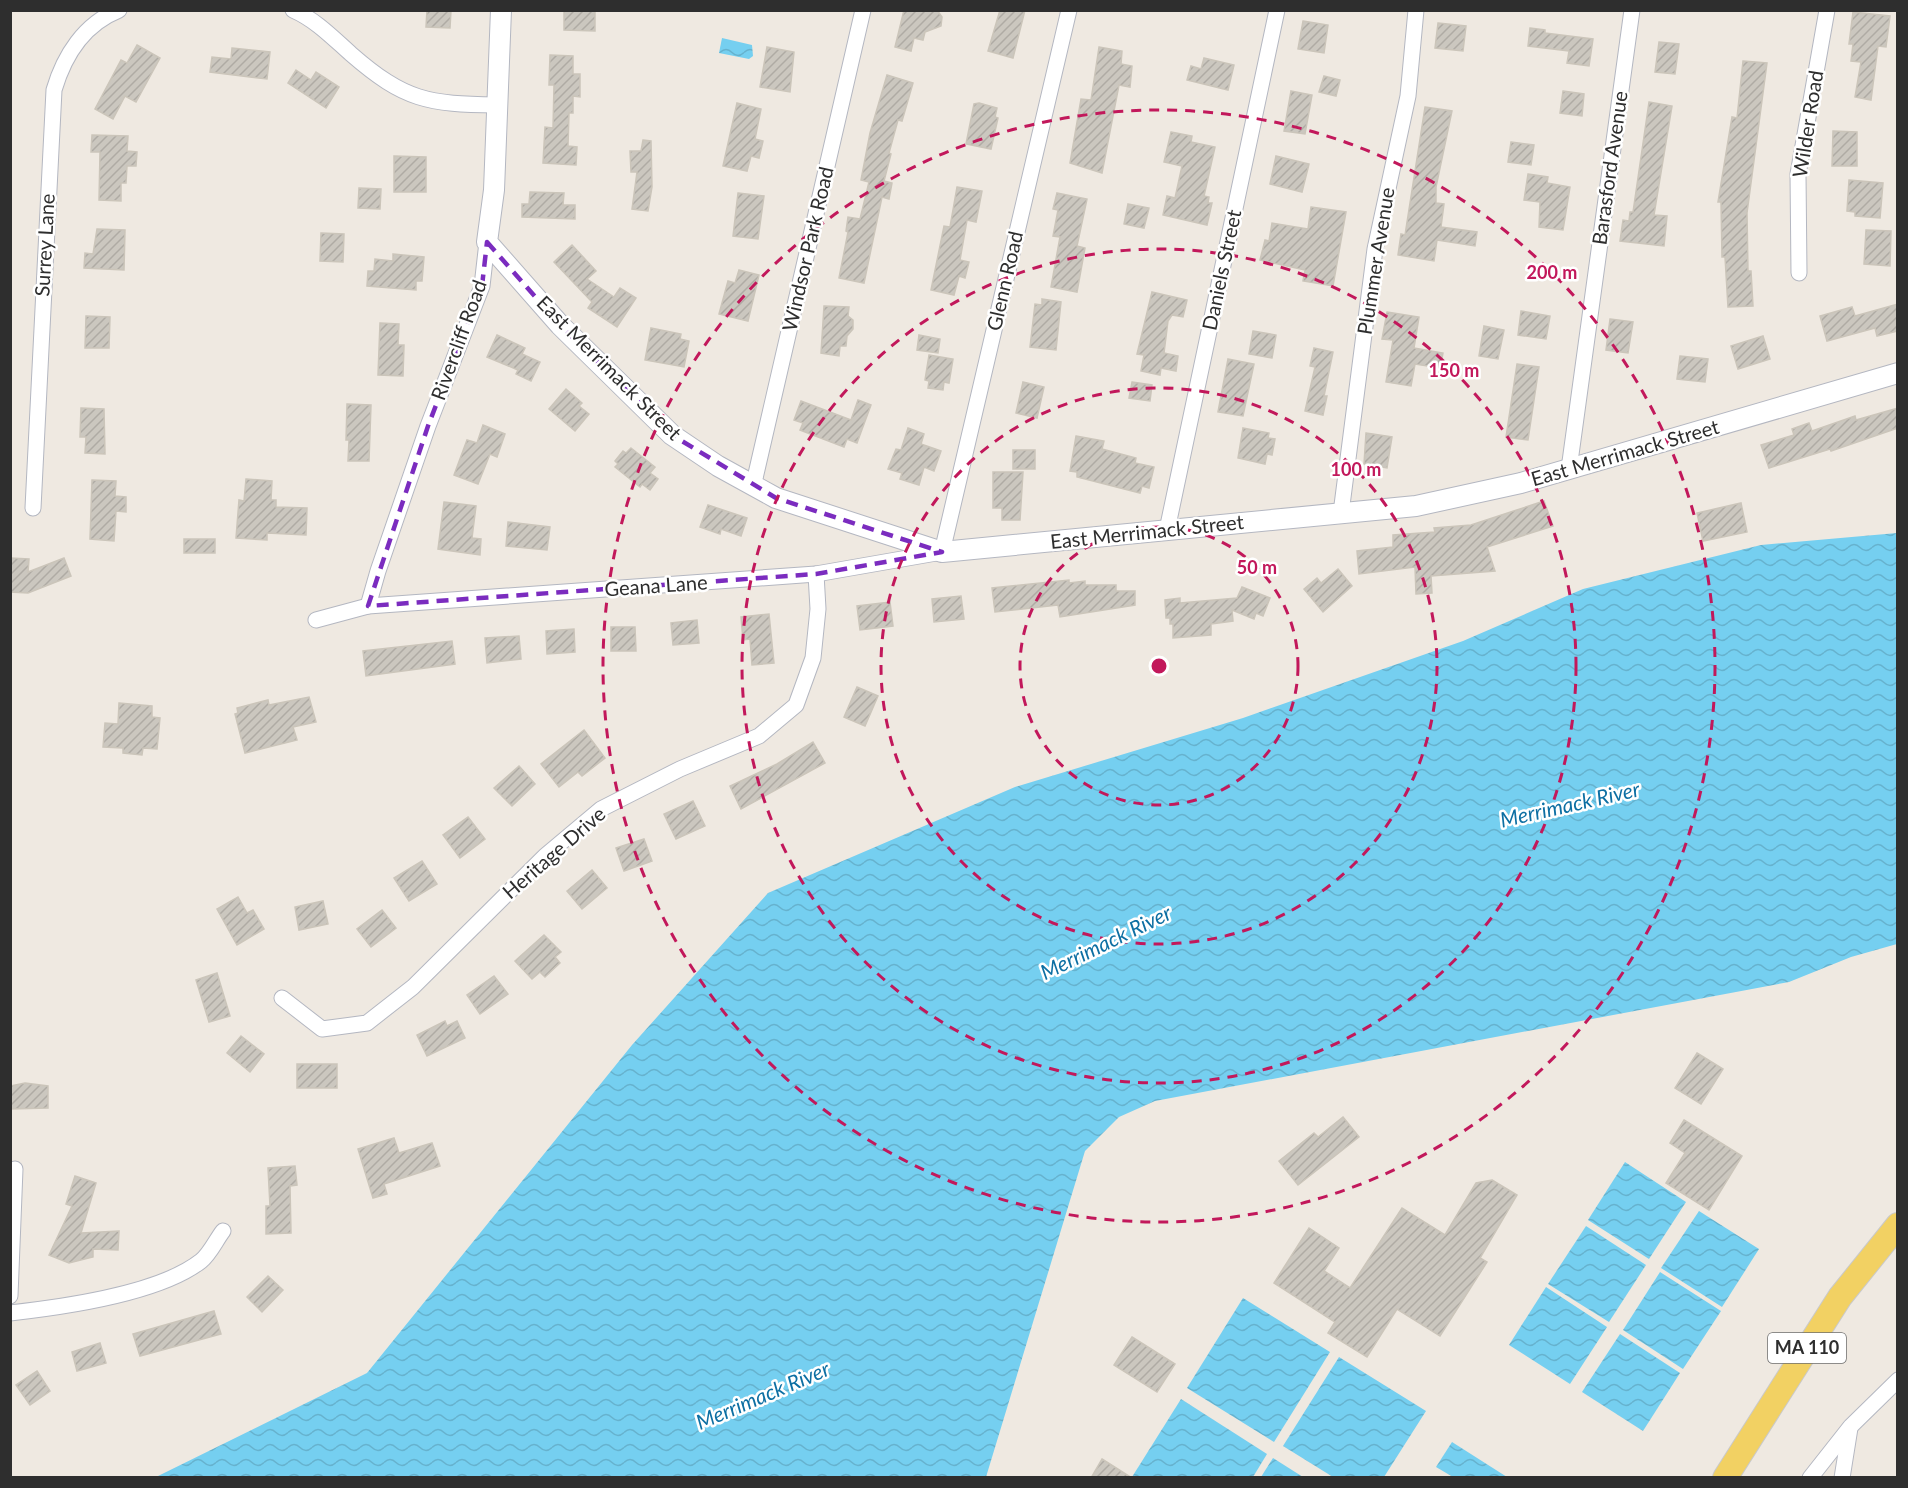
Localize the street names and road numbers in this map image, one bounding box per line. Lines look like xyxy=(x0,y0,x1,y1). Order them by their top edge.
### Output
street label: Wilder Road xyxy=(1787,69,1827,179)
street label: Barasford Avenue xyxy=(1586,89,1632,246)
street label: Windsor Park Road xyxy=(776,164,838,333)
street label: Plummer Avenue xyxy=(1352,185,1399,336)
street label: Surrey Lane xyxy=(29,193,59,297)
street label: Daniels Street xyxy=(1197,207,1246,332)
street label: Glenn Road xyxy=(981,229,1027,333)
street label: Rivercliff Road xyxy=(425,276,491,403)
street label: East Merrimack Street xyxy=(532,290,687,445)
street label: East Merrimack Street xyxy=(1528,414,1721,490)
street label: East Merrimack Street xyxy=(1049,509,1245,553)
street label: Geana Lane xyxy=(604,569,708,601)
street label: Heritage Drive xyxy=(497,801,610,903)
road number: MA 110 xyxy=(1768,1333,1846,1363)

